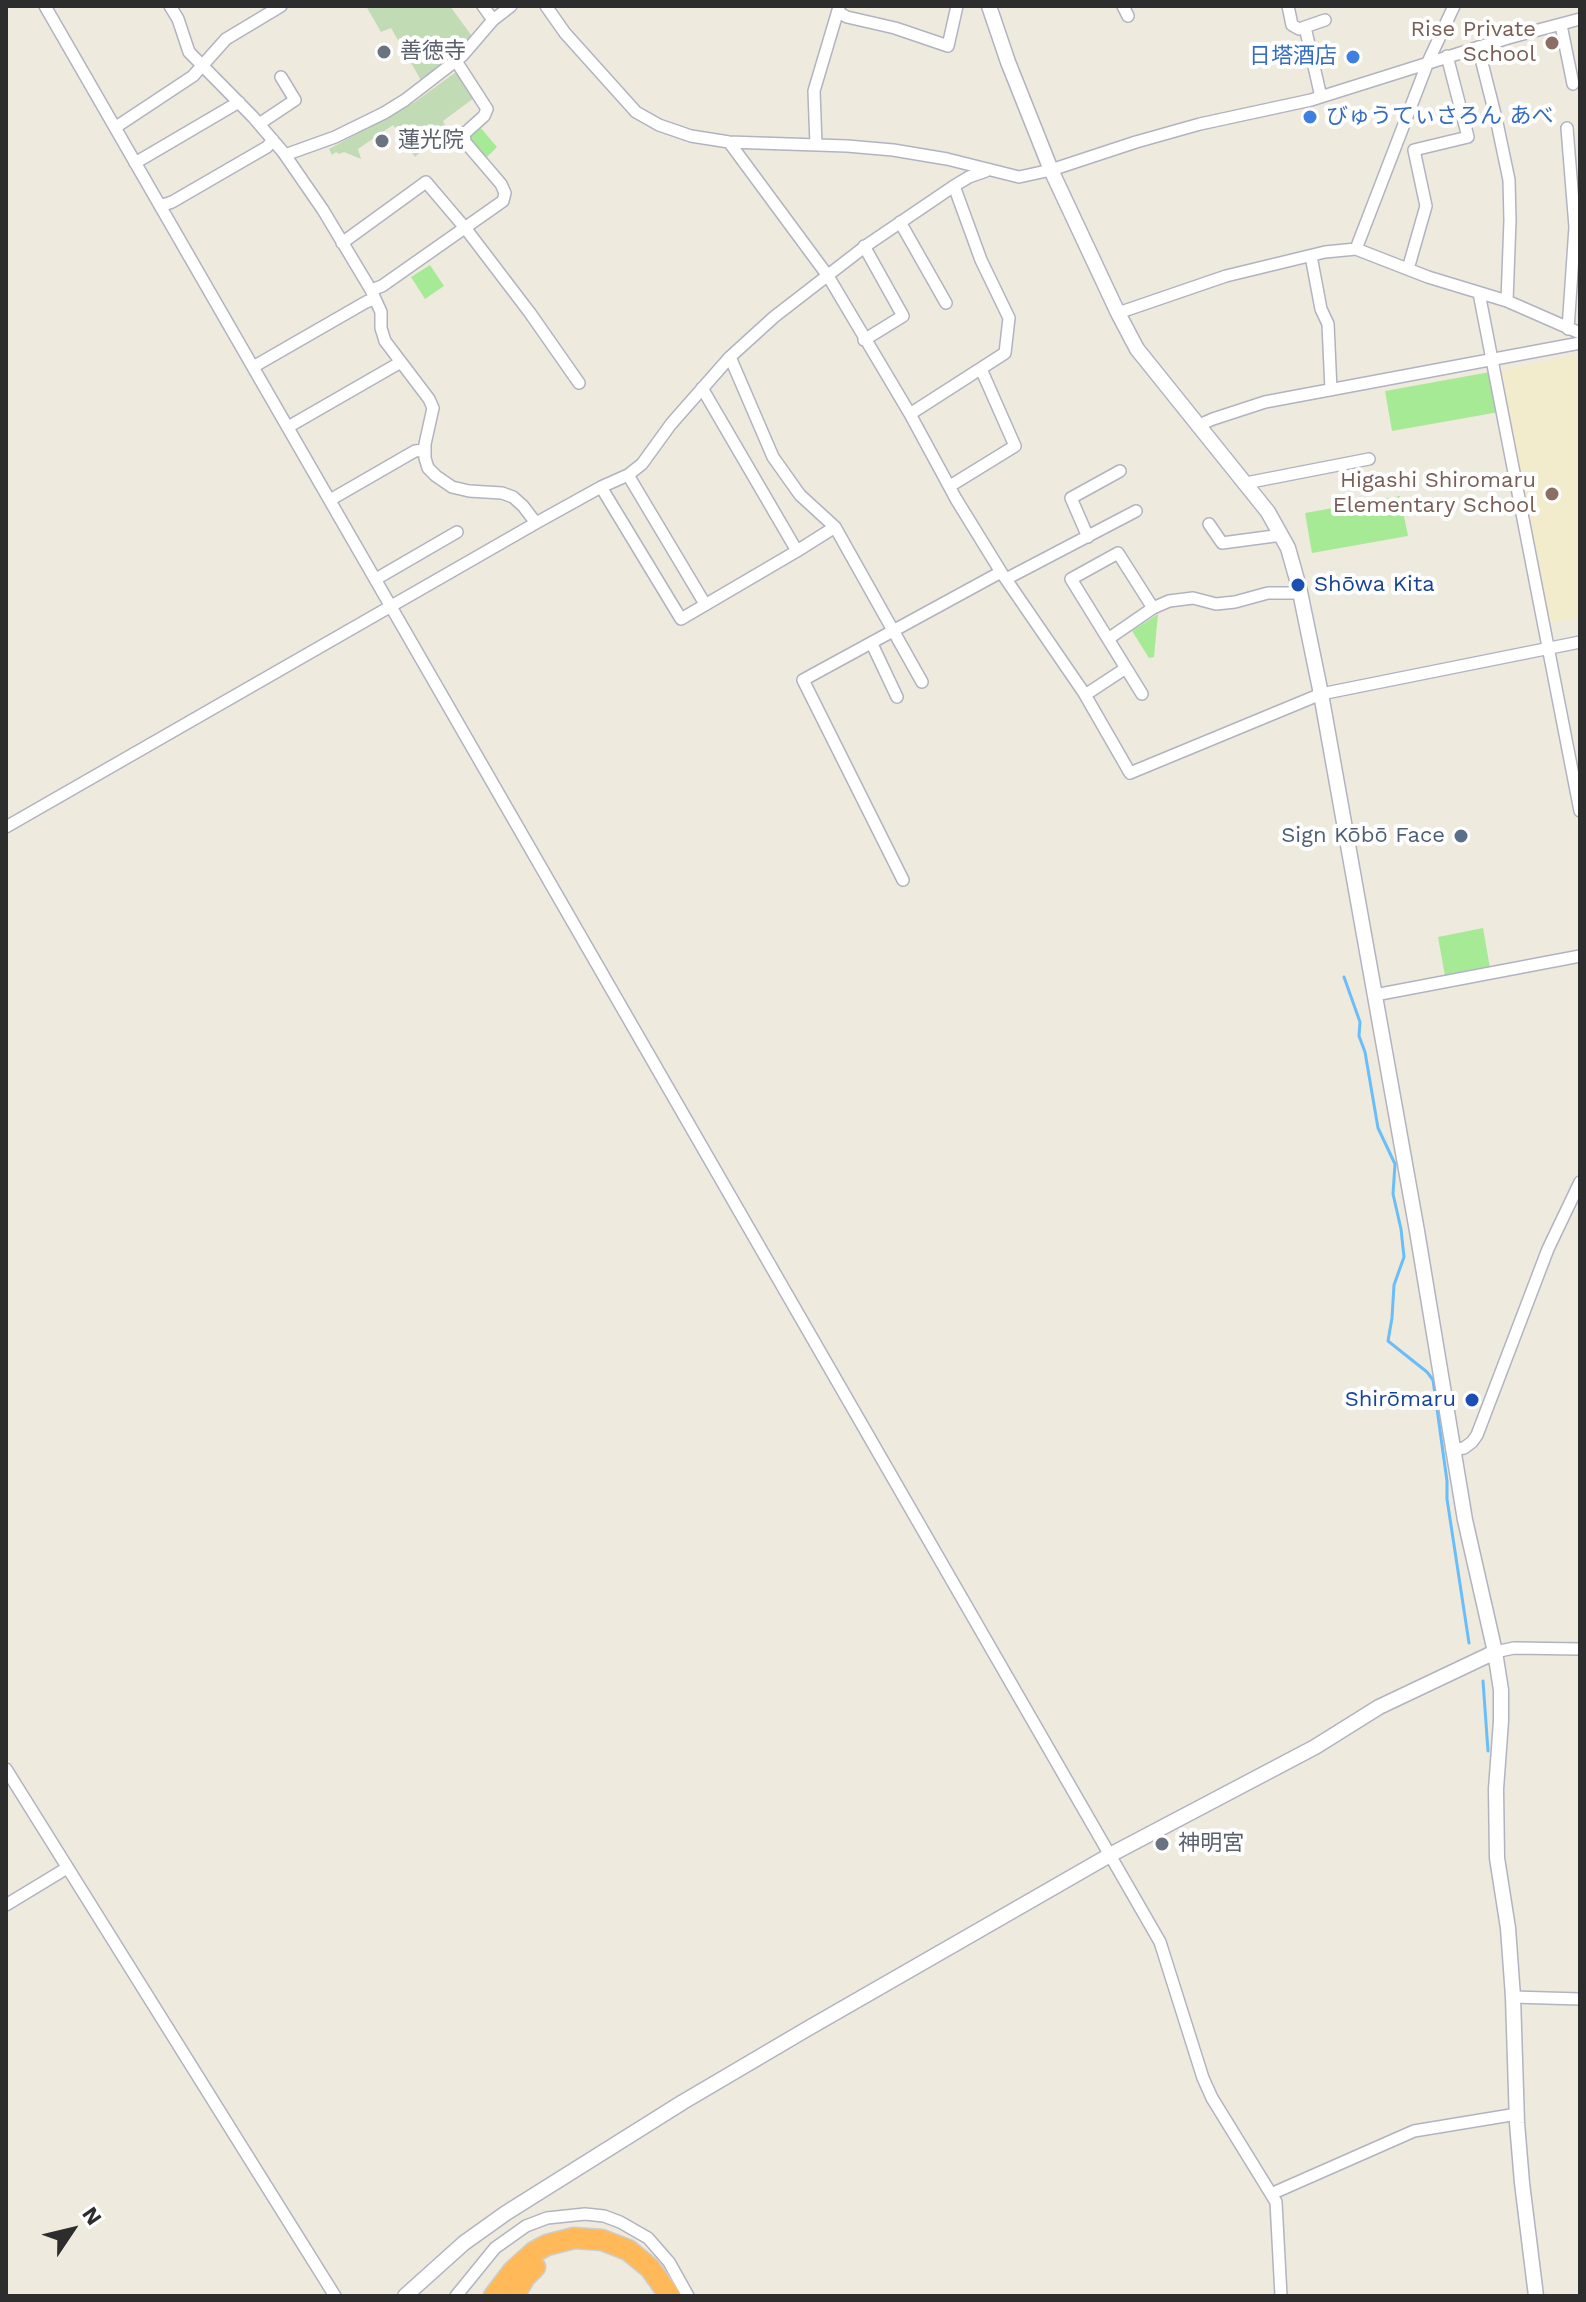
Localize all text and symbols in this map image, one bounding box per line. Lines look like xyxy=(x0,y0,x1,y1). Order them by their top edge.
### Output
place label: Rise Private School xyxy=(1411,17,1536,68)
marker: Rise Private School xyxy=(1543,34,1561,52)
place label: 善徳寺 xyxy=(400,39,466,65)
marker: 善徳寺 xyxy=(375,43,393,61)
place label: 日塔酒店 xyxy=(1249,44,1337,70)
marker: 日塔酒店 xyxy=(1344,48,1362,66)
place label: びゅうてぃさろん あべ xyxy=(1326,104,1554,130)
marker: びゅうてぃさろん あべ xyxy=(1301,108,1319,126)
place label: 蓮光院 xyxy=(398,128,464,154)
marker: 蓮光院 xyxy=(373,132,391,150)
place label: Higashi Shiromaru Elementary School xyxy=(1333,468,1536,520)
marker: Higashi Shiromaru Elementary School xyxy=(1543,485,1561,503)
place label: Shōwa Kita xyxy=(1314,572,1435,598)
marker: Shōwa Kita xyxy=(1289,576,1307,594)
place label: Sign Kōbō Face xyxy=(1281,823,1445,849)
marker: Sign Kōbō Face xyxy=(1452,827,1470,845)
place label: Shirōmaru xyxy=(1345,1387,1456,1413)
marker: Shirōmaru xyxy=(1463,1391,1481,1409)
place label: 神明宮 xyxy=(1178,1831,1244,1857)
marker: 神明宮 xyxy=(1153,1835,1171,1853)
north arrow xyxy=(32,2190,112,2270)
text: N xyxy=(77,2202,107,2230)

